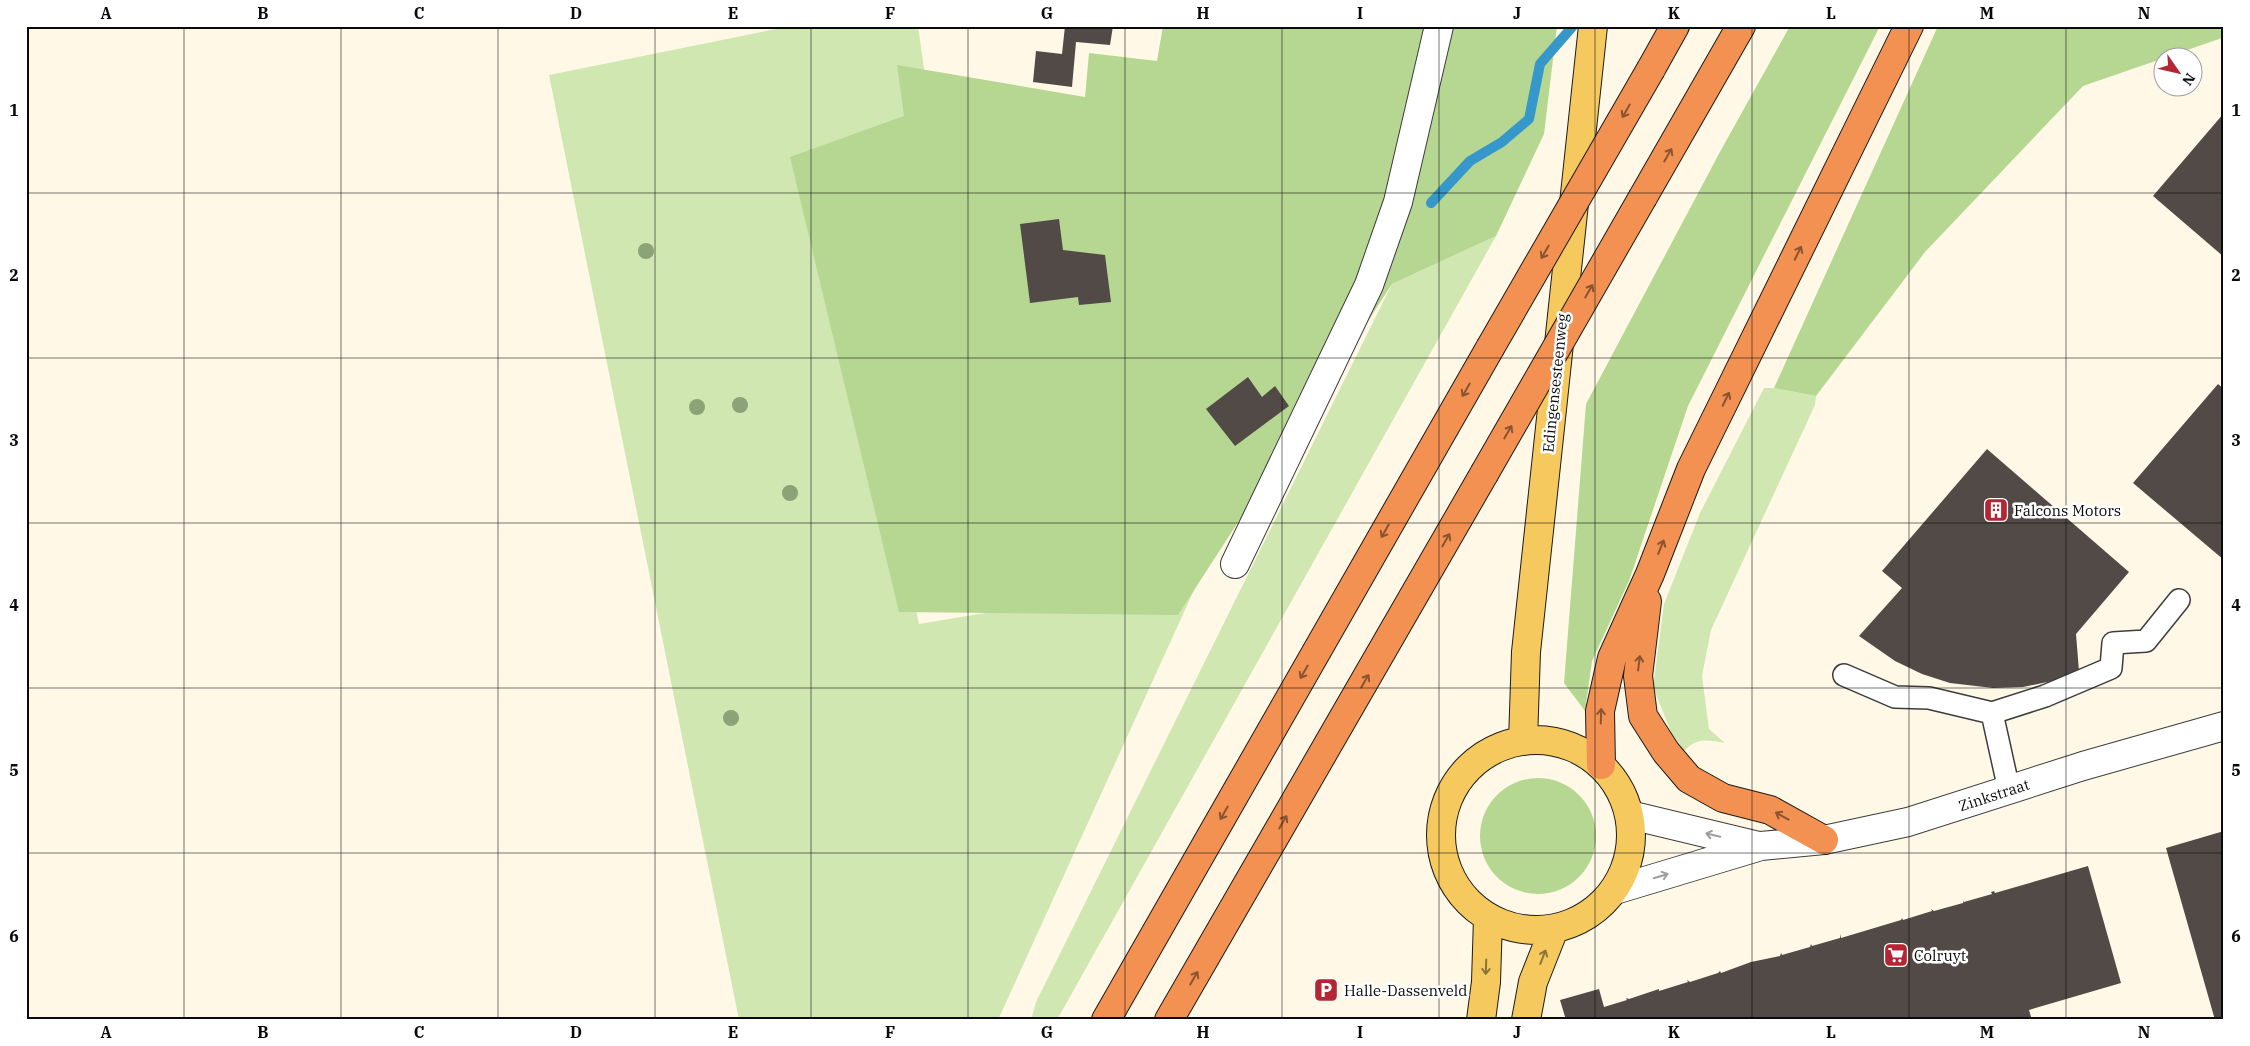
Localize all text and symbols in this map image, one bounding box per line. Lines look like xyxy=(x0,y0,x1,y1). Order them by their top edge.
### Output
text: A xyxy=(100,3,112,23)
text: B xyxy=(257,3,269,23)
text: C xyxy=(414,3,424,23)
text: D xyxy=(570,3,582,23)
text: E xyxy=(728,3,738,23)
text: F xyxy=(885,3,895,23)
text: G xyxy=(1041,3,1053,23)
text: H xyxy=(1197,3,1210,23)
text: I xyxy=(1357,3,1363,23)
text: J xyxy=(1513,3,1521,23)
text: K xyxy=(1668,3,1681,23)
text: L xyxy=(1826,3,1836,23)
text: M xyxy=(1980,3,1994,23)
text: N xyxy=(2138,3,2150,23)
north arrow xyxy=(2152,48,2202,98)
text: N xyxy=(2178,70,2199,89)
text: 1 xyxy=(9,100,19,120)
text: 1 xyxy=(2231,100,2241,120)
one-way arrow xyxy=(1621,104,1631,118)
one-way arrow xyxy=(1663,148,1673,163)
one-way arrow xyxy=(1540,244,1550,258)
one-way arrow xyxy=(1793,246,1803,261)
text: 2 xyxy=(9,265,19,285)
text: 2 xyxy=(2231,265,2241,285)
one-way arrow xyxy=(1585,284,1595,299)
street label: Edingensesteenweg xyxy=(1538,313,1572,453)
one-way arrow xyxy=(1460,383,1470,397)
one-way arrow xyxy=(1722,392,1731,407)
one-way arrow xyxy=(1504,425,1514,439)
text: 3 xyxy=(9,430,19,450)
text: 3 xyxy=(2231,430,2241,450)
building icon: Falcons Motors xyxy=(1983,497,2009,523)
place label: Falcons Motors xyxy=(2014,501,2121,520)
one-way arrow xyxy=(1380,524,1390,539)
one-way arrow xyxy=(1441,533,1451,548)
one-way arrow xyxy=(1656,540,1666,555)
text: 4 xyxy=(9,595,19,615)
text: 4 xyxy=(2231,595,2241,615)
one-way arrow xyxy=(1635,655,1645,671)
one-way arrow xyxy=(1299,665,1309,679)
one-way arrow xyxy=(1360,674,1370,688)
one-way arrow xyxy=(1596,708,1606,724)
text: 5 xyxy=(9,760,19,780)
text: 5 xyxy=(2231,760,2241,780)
street label: Zinkstraat xyxy=(1956,775,2032,815)
one-way arrow xyxy=(1218,806,1228,820)
one-way arrow xyxy=(1774,811,1789,821)
one-way arrow xyxy=(1279,815,1289,829)
one-way arrow xyxy=(1706,830,1722,839)
one-way arrow xyxy=(1653,871,1669,881)
text: 6 xyxy=(9,926,19,946)
text: 6 xyxy=(2231,926,2241,946)
supermarket icon: Colruyt xyxy=(1883,942,1909,968)
place label: Colruyt xyxy=(1914,946,1966,965)
one-way arrow xyxy=(1538,950,1548,965)
one-way arrow xyxy=(1482,958,1491,974)
one-way arrow xyxy=(1189,971,1199,985)
parking icon: Halle-Dassenveld xyxy=(1313,977,1339,1003)
place label: Halle-Dassenveld xyxy=(1344,981,1467,1000)
text: A xyxy=(100,1022,112,1042)
text: B xyxy=(257,1022,269,1042)
text: C xyxy=(414,1022,424,1042)
text: D xyxy=(570,1022,582,1042)
text: E xyxy=(728,1022,738,1042)
text: F xyxy=(885,1022,895,1042)
text: G xyxy=(1041,1022,1053,1042)
text: H xyxy=(1197,1022,1210,1042)
text: I xyxy=(1357,1022,1363,1042)
text: J xyxy=(1513,1022,1521,1042)
text: K xyxy=(1668,1022,1681,1042)
text: L xyxy=(1826,1022,1836,1042)
text: M xyxy=(1980,1022,1994,1042)
text: N xyxy=(2138,1022,2150,1042)

